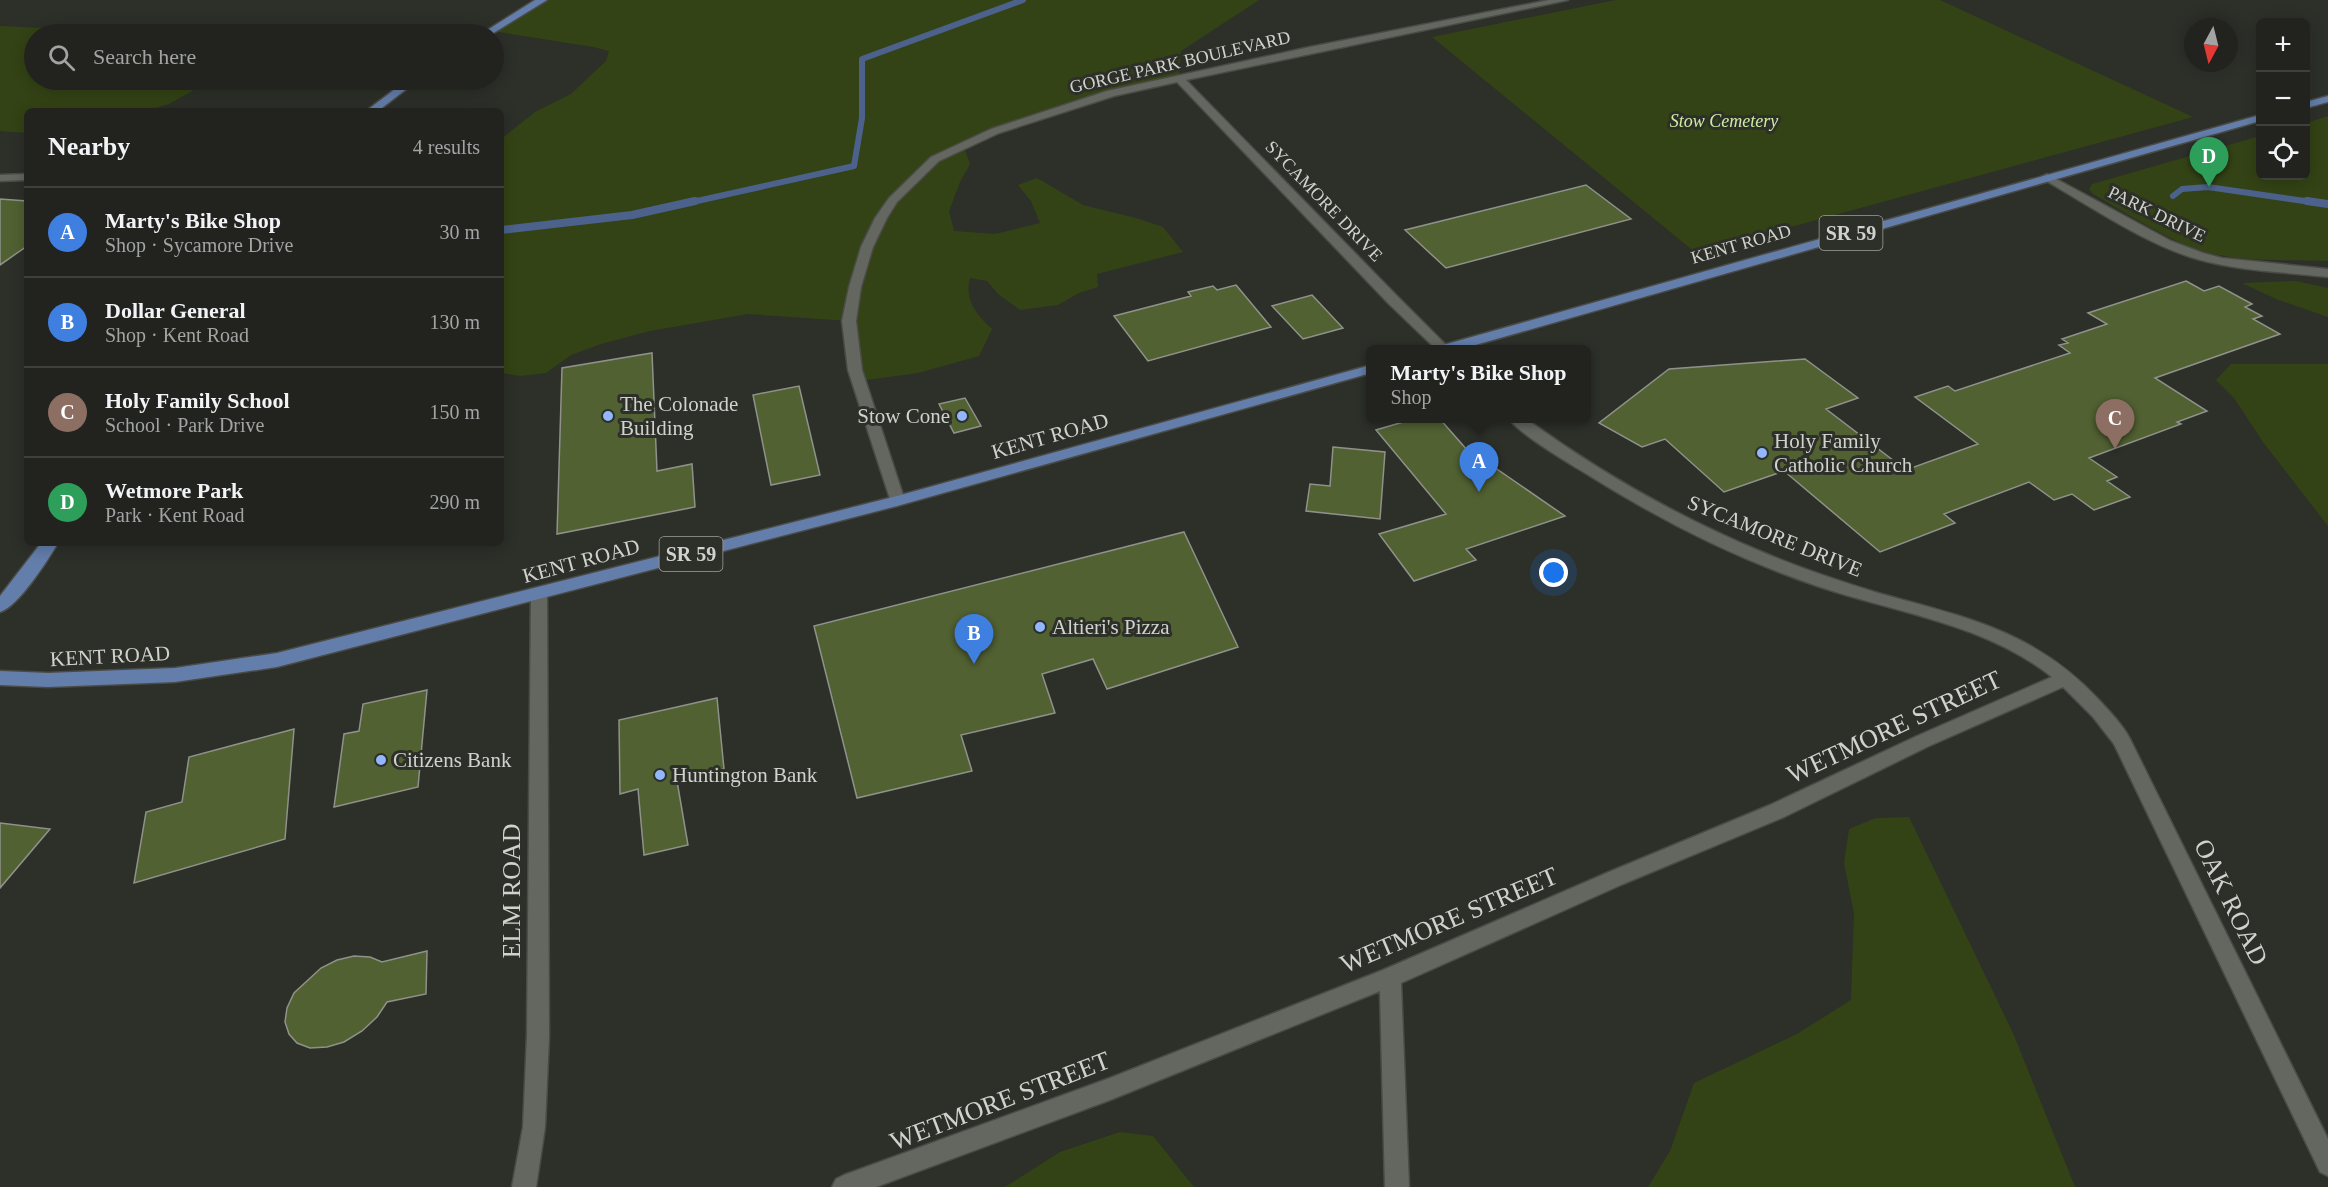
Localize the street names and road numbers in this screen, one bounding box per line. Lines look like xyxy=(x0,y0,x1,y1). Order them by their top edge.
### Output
street label: GORGE PARK BOULEVARD xyxy=(1068,27,1292,97)
street label: SYCAMORE DRIVE xyxy=(1261,137,1387,265)
street label: PARK DRIVE xyxy=(2105,182,2209,246)
road number: SR 59 xyxy=(1820,216,1882,250)
street label: KENT ROAD xyxy=(1689,220,1793,268)
street label: KENT ROAD xyxy=(989,408,1111,464)
street label: SYCAMORE DRIVE xyxy=(1684,490,1866,582)
street label: KENT ROAD xyxy=(520,534,642,588)
road number: SR 59 xyxy=(660,537,722,571)
street label: KENT ROAD xyxy=(49,641,171,671)
street label: WETMORE STREET xyxy=(1782,665,2006,789)
street label: ELM ROAD xyxy=(497,823,526,959)
street label: OAK ROAD xyxy=(2188,834,2274,970)
street label: WETMORE STREET xyxy=(1336,861,1562,979)
street label: WETMORE STREET xyxy=(886,1046,1114,1156)

